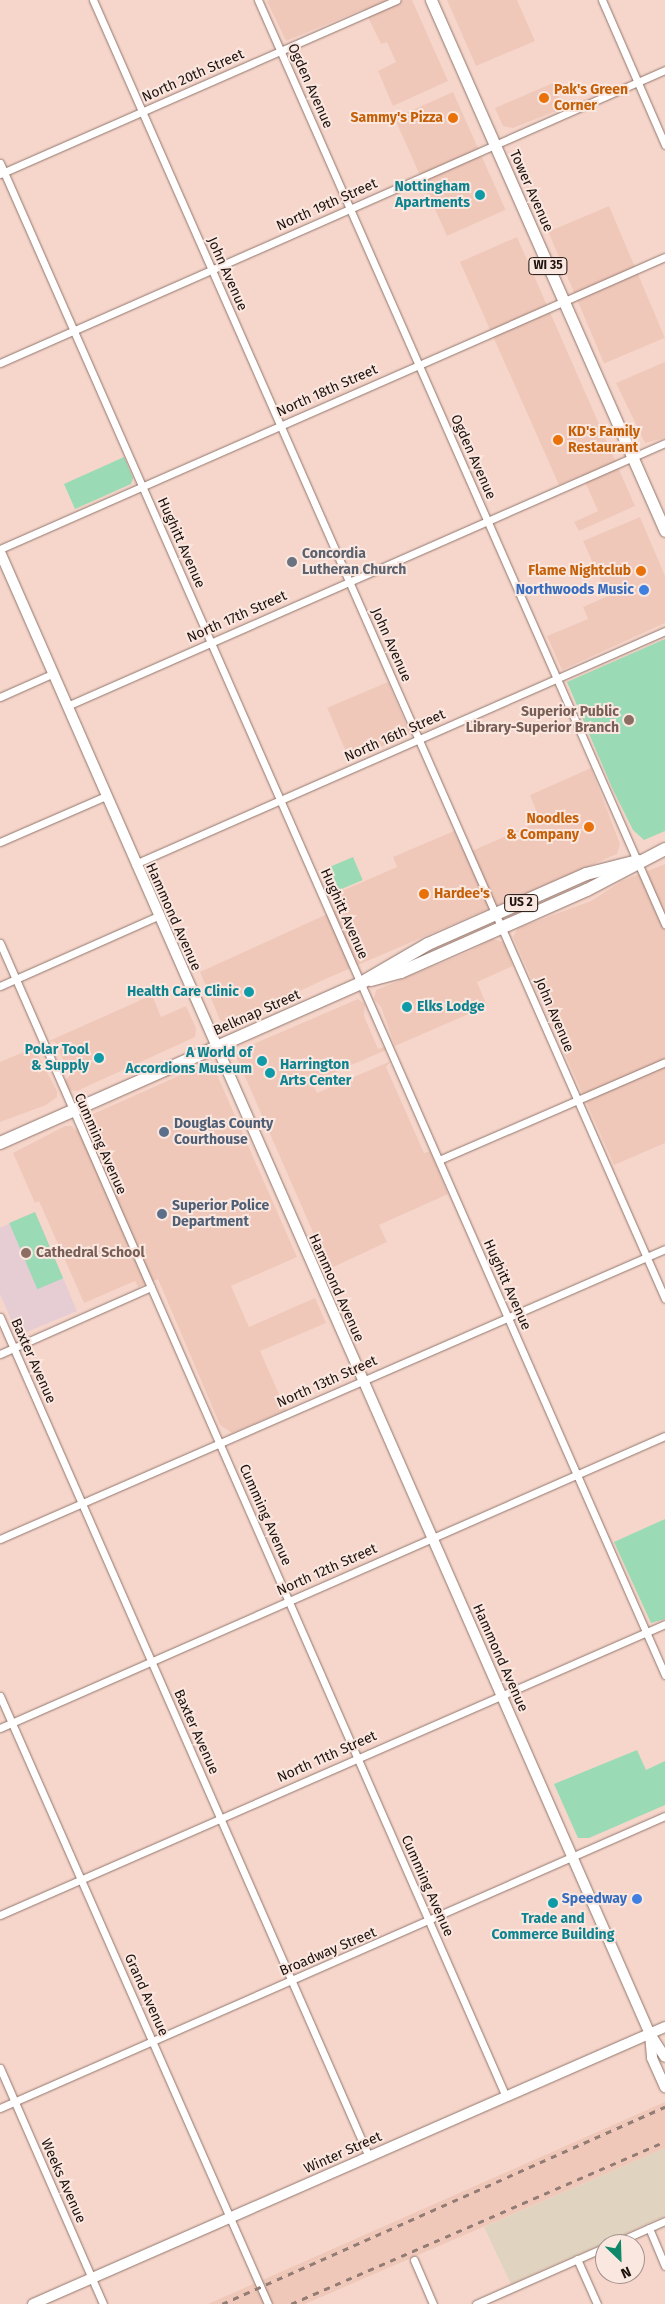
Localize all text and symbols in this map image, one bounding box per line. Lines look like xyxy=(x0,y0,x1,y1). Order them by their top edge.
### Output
street label: Ogden Avenue xyxy=(284,41,336,131)
street label: North 20th Street xyxy=(139,46,247,106)
place label: Pak's Green Corner xyxy=(554,82,628,114)
marker: Pak's Green Corner xyxy=(538,92,550,104)
place label: Sammy's Pizza xyxy=(351,110,443,126)
marker: Sammy's Pizza xyxy=(447,112,459,124)
street label: Tower Avenue xyxy=(505,147,557,235)
street label: North 19th Street xyxy=(274,175,380,235)
place label: Nottingham Apartments xyxy=(394,179,470,212)
marker: Nottingham Apartments xyxy=(474,189,486,201)
street label: John Avenue xyxy=(203,234,251,314)
road number: WI 35 xyxy=(528,256,568,276)
street label: North 18th Street xyxy=(274,361,380,421)
street label: Ogden Avenue xyxy=(447,412,499,502)
place label: KD's Family Restaurant xyxy=(568,424,640,457)
marker: KD's Family Restaurant xyxy=(552,434,564,446)
street label: Hughitt Avenue xyxy=(154,495,208,591)
place label: Concordia Lutheran Church xyxy=(302,546,406,578)
marker: Concordia Lutheran Church xyxy=(286,556,298,568)
place label: Flame Nightclub xyxy=(528,563,631,579)
marker: Flame Nightclub xyxy=(635,565,647,577)
place label: Northwoods Music xyxy=(516,582,634,598)
marker: Northwoods Music xyxy=(638,584,650,596)
street label: North 17th Street xyxy=(185,587,289,647)
street label: John Avenue xyxy=(367,605,415,685)
place label: Superior Public Library-Superior Branch xyxy=(466,704,619,736)
street label: North 16th Street xyxy=(342,706,448,766)
marker: Superior Public Library-Superior Branch xyxy=(623,714,635,726)
place label: Noodles & Company xyxy=(506,811,579,844)
marker: Noodles & Company xyxy=(583,821,595,833)
street label: Hammond Avenue xyxy=(142,861,204,973)
street label: Hughitt Avenue xyxy=(317,866,371,962)
place label: Hardee's xyxy=(434,886,490,902)
marker: Hardee's xyxy=(418,888,430,900)
road number: US 2 xyxy=(504,894,538,912)
street label: John Avenue xyxy=(531,975,577,1055)
place label: Health Care Clinic xyxy=(127,984,239,1000)
street label: Belknap Street xyxy=(211,986,303,1040)
marker: Health Care Clinic xyxy=(243,986,255,998)
place label: Elks Lodge xyxy=(417,999,485,1015)
marker: Elks Lodge xyxy=(401,1001,413,1013)
place label: Polar Tool & Supply xyxy=(25,1042,89,1074)
place label: A World of Accordions Museum xyxy=(125,1045,252,1078)
marker: Polar Tool & Supply xyxy=(93,1052,105,1064)
marker: A World of Accordions Museum xyxy=(256,1055,268,1067)
place label: Harrington Arts Center xyxy=(280,1057,351,1090)
marker: Harrington Arts Center xyxy=(264,1067,276,1079)
street label: Cumming Avenue xyxy=(70,1091,130,1197)
place label: Douglas County Courthouse xyxy=(174,1116,273,1148)
marker: Douglas County Courthouse xyxy=(158,1126,170,1138)
place label: Superior Police Department xyxy=(172,1198,269,1230)
marker: Superior Police Department xyxy=(156,1208,168,1220)
street label: Hammond Avenue xyxy=(305,1232,367,1344)
street label: Hughitt Avenue xyxy=(480,1237,534,1333)
place label: Cathedral School xyxy=(36,1245,145,1261)
marker: Cathedral School xyxy=(20,1247,32,1259)
street label: Baxter Avenue xyxy=(7,1316,59,1406)
street label: North 13th Street xyxy=(274,1352,380,1412)
street label: Cumming Avenue xyxy=(235,1462,295,1568)
street label: North 12th Street xyxy=(274,1540,380,1600)
street label: Hammond Avenue xyxy=(469,1602,531,1714)
street label: Baxter Avenue xyxy=(170,1687,222,1777)
street label: North 11th Street xyxy=(275,1728,379,1786)
street label: Cumming Avenue xyxy=(397,1833,457,1939)
place label: Speedway xyxy=(562,1891,627,1907)
marker: Speedway xyxy=(631,1893,643,1905)
marker: Trade and Commerce Building xyxy=(547,1897,559,1909)
place label: Trade and Commerce Building xyxy=(492,1911,614,1944)
street label: Broadway Street xyxy=(277,1924,379,1980)
street label: Grand Avenue xyxy=(120,1951,172,2039)
street label: Winter Street xyxy=(302,2128,384,2178)
street label: Weeks Avenue xyxy=(37,2136,89,2226)
north arrow xyxy=(595,2234,645,2284)
text: N xyxy=(618,2263,634,2282)

